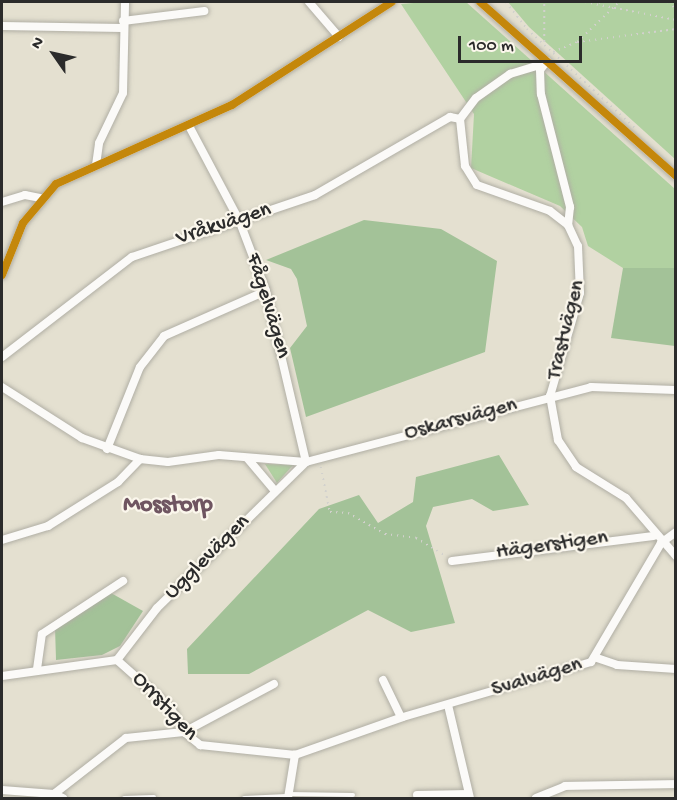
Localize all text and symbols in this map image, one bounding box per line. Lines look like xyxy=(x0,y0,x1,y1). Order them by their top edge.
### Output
north arrow xyxy=(24,24,84,84)
scale bar xyxy=(461,24,586,62)
text: N xyxy=(28,34,49,53)
text: 100 m xyxy=(469,36,514,57)
street label: Vråkvägen xyxy=(173,197,275,253)
street label: Fågelvägen xyxy=(239,250,295,362)
street label: Trastvägen xyxy=(542,277,592,383)
street label: Oskarsvägen xyxy=(402,392,520,448)
district label: Mosstorp xyxy=(123,492,213,520)
street label: Ugglevägen xyxy=(160,510,256,606)
street label: Hägerstigen xyxy=(494,525,610,567)
street label: Svalvägen xyxy=(489,652,585,704)
street label: Orrstigen xyxy=(125,667,203,747)

